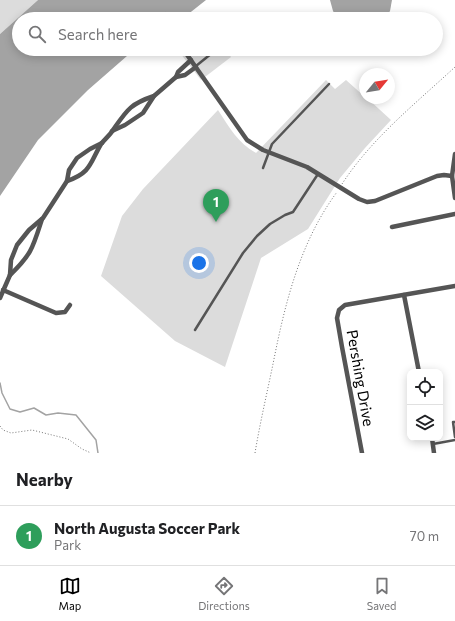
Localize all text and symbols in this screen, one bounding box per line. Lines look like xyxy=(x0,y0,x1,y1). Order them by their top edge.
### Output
search box xyxy=(12,12,443,56)
icon: search xyxy=(26,23,48,45)
text: Search here xyxy=(58,25,137,43)
north arrow xyxy=(359,68,395,104)
pin: 1 xyxy=(203,189,229,222)
your location xyxy=(189,253,209,273)
street label: Pershing Drive xyxy=(344,328,378,428)
map controls xyxy=(407,369,443,441)
button: locate xyxy=(407,369,443,405)
button: layers xyxy=(407,405,443,441)
text: Nearby xyxy=(16,469,73,490)
text: North Augusta Soccer Park xyxy=(54,519,240,537)
text: 1 xyxy=(26,528,32,544)
text: 70 m xyxy=(410,528,439,544)
text: Park xyxy=(54,537,81,553)
tab: Map xyxy=(59,575,81,612)
tab: Directions xyxy=(198,575,250,612)
tab: Saved xyxy=(367,575,396,612)

